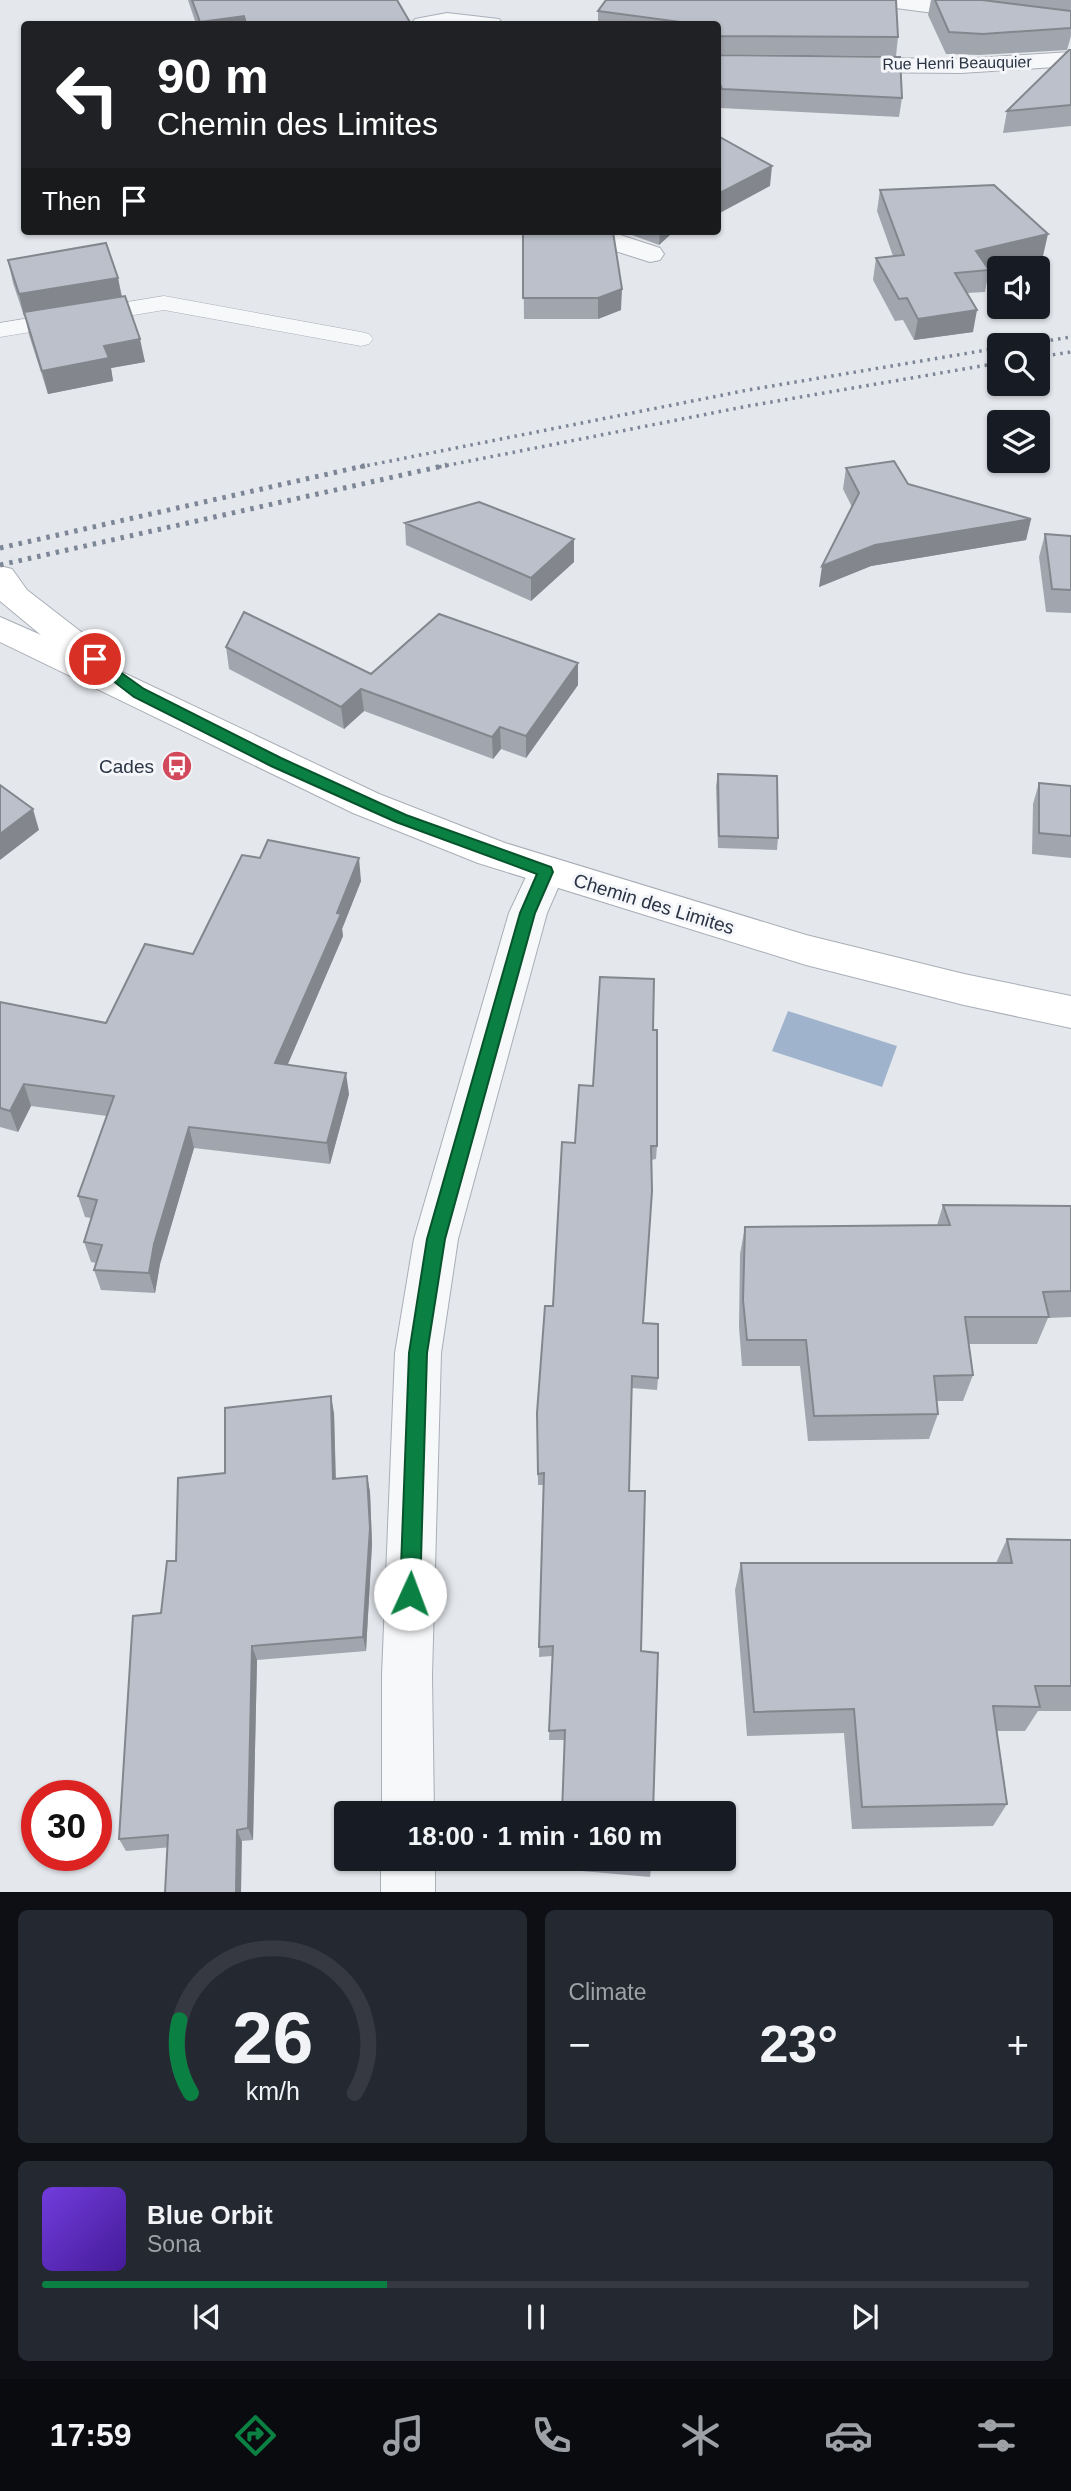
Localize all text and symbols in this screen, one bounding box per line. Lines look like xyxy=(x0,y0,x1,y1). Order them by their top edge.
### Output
icon: left xyxy=(42,49,133,140)
text: 90 m xyxy=(157,49,269,103)
street label: Rue Henri Beauquier xyxy=(882,53,1033,73)
text: Chemin des Limites xyxy=(157,106,438,142)
icon: arrive xyxy=(115,182,153,220)
text: Then xyxy=(42,186,101,216)
map controls xyxy=(987,256,1050,473)
button: sound xyxy=(987,256,1050,319)
button: search xyxy=(987,333,1050,396)
button: layers xyxy=(987,410,1050,473)
pin xyxy=(65,629,125,689)
icon: arrive xyxy=(76,640,114,678)
bus stop icon: Cades xyxy=(160,749,194,783)
place label: Cades xyxy=(99,756,154,777)
street label: Chemin des Limites xyxy=(571,870,737,938)
position arrow xyxy=(373,1557,447,1631)
speed limit sign: 30 xyxy=(21,1780,112,1871)
text: 18:00 · 1 min · 160 m xyxy=(408,1821,662,1851)
text: Climate xyxy=(569,1979,646,2005)
text: 26 xyxy=(232,1997,313,2078)
text: 23° xyxy=(759,2015,838,2073)
text: − xyxy=(569,2024,591,2066)
text: + xyxy=(1007,2024,1029,2066)
text: km/h xyxy=(245,2076,299,2104)
text: Blue Orbit xyxy=(147,2200,273,2230)
text: Sona xyxy=(147,2231,201,2257)
icon: previous xyxy=(188,2298,226,2336)
icon: pause xyxy=(517,2298,555,2336)
icon: next xyxy=(846,2298,884,2336)
icon: directions xyxy=(231,2411,280,2460)
icon: music xyxy=(379,2411,428,2460)
icon: phone xyxy=(527,2411,576,2460)
icon: climate xyxy=(676,2411,725,2460)
icon: car xyxy=(824,2411,873,2460)
icon: filters xyxy=(972,2411,1021,2460)
text: 17:59 xyxy=(50,2417,131,2453)

